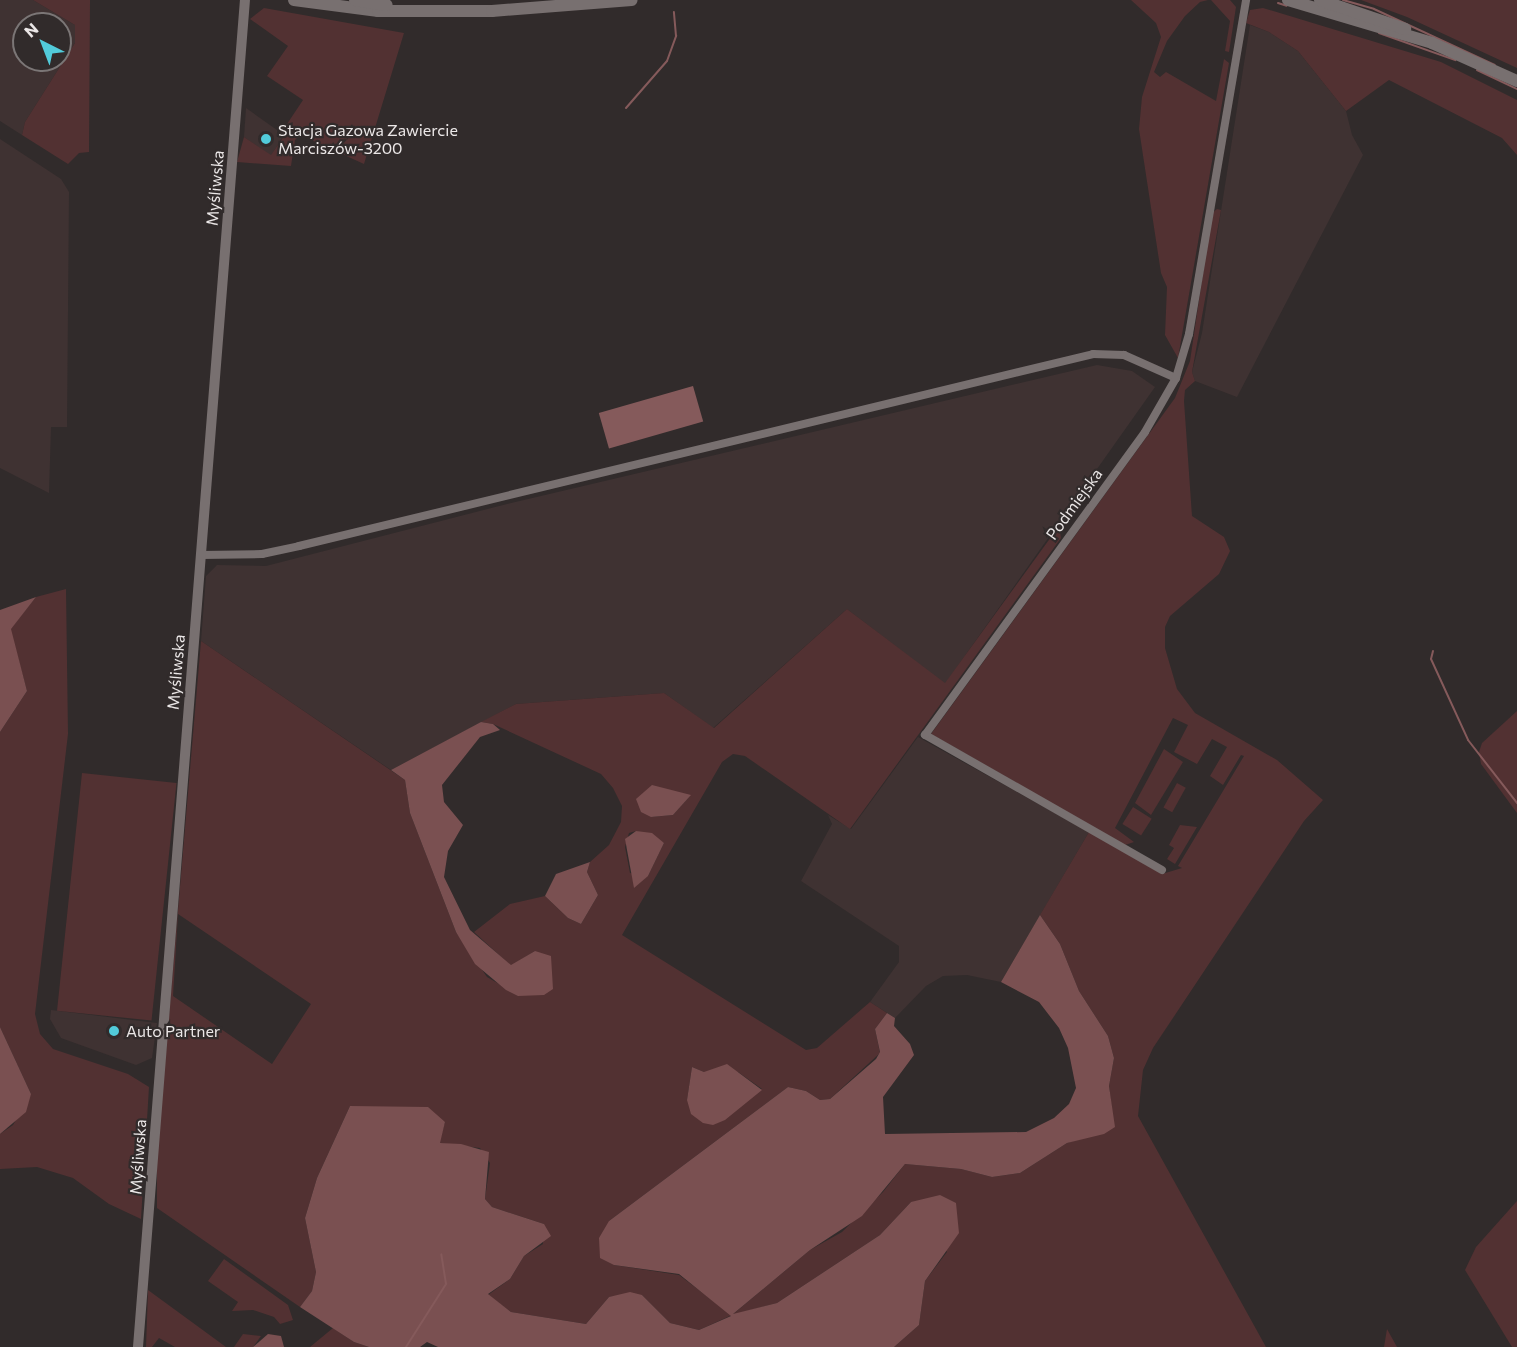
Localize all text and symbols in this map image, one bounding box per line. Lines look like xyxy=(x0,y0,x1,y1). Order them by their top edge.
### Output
north arrow xyxy=(12,12,72,72)
text: N xyxy=(20,19,42,41)
place label: Stacja Gazowa Zawiercie Marciszów-3200 xyxy=(278,120,458,158)
marker: Stacja Gazowa Zawiercie Marciszów-3200 xyxy=(259,132,273,146)
street label: Myśliwska xyxy=(202,150,228,226)
street label: Podmiejska xyxy=(1042,465,1106,543)
street label: Myśliwska xyxy=(163,634,189,710)
place label: Auto Partner xyxy=(126,1021,220,1041)
marker: Auto Partner xyxy=(107,1024,121,1038)
street label: Myśliwska xyxy=(126,1119,150,1195)

